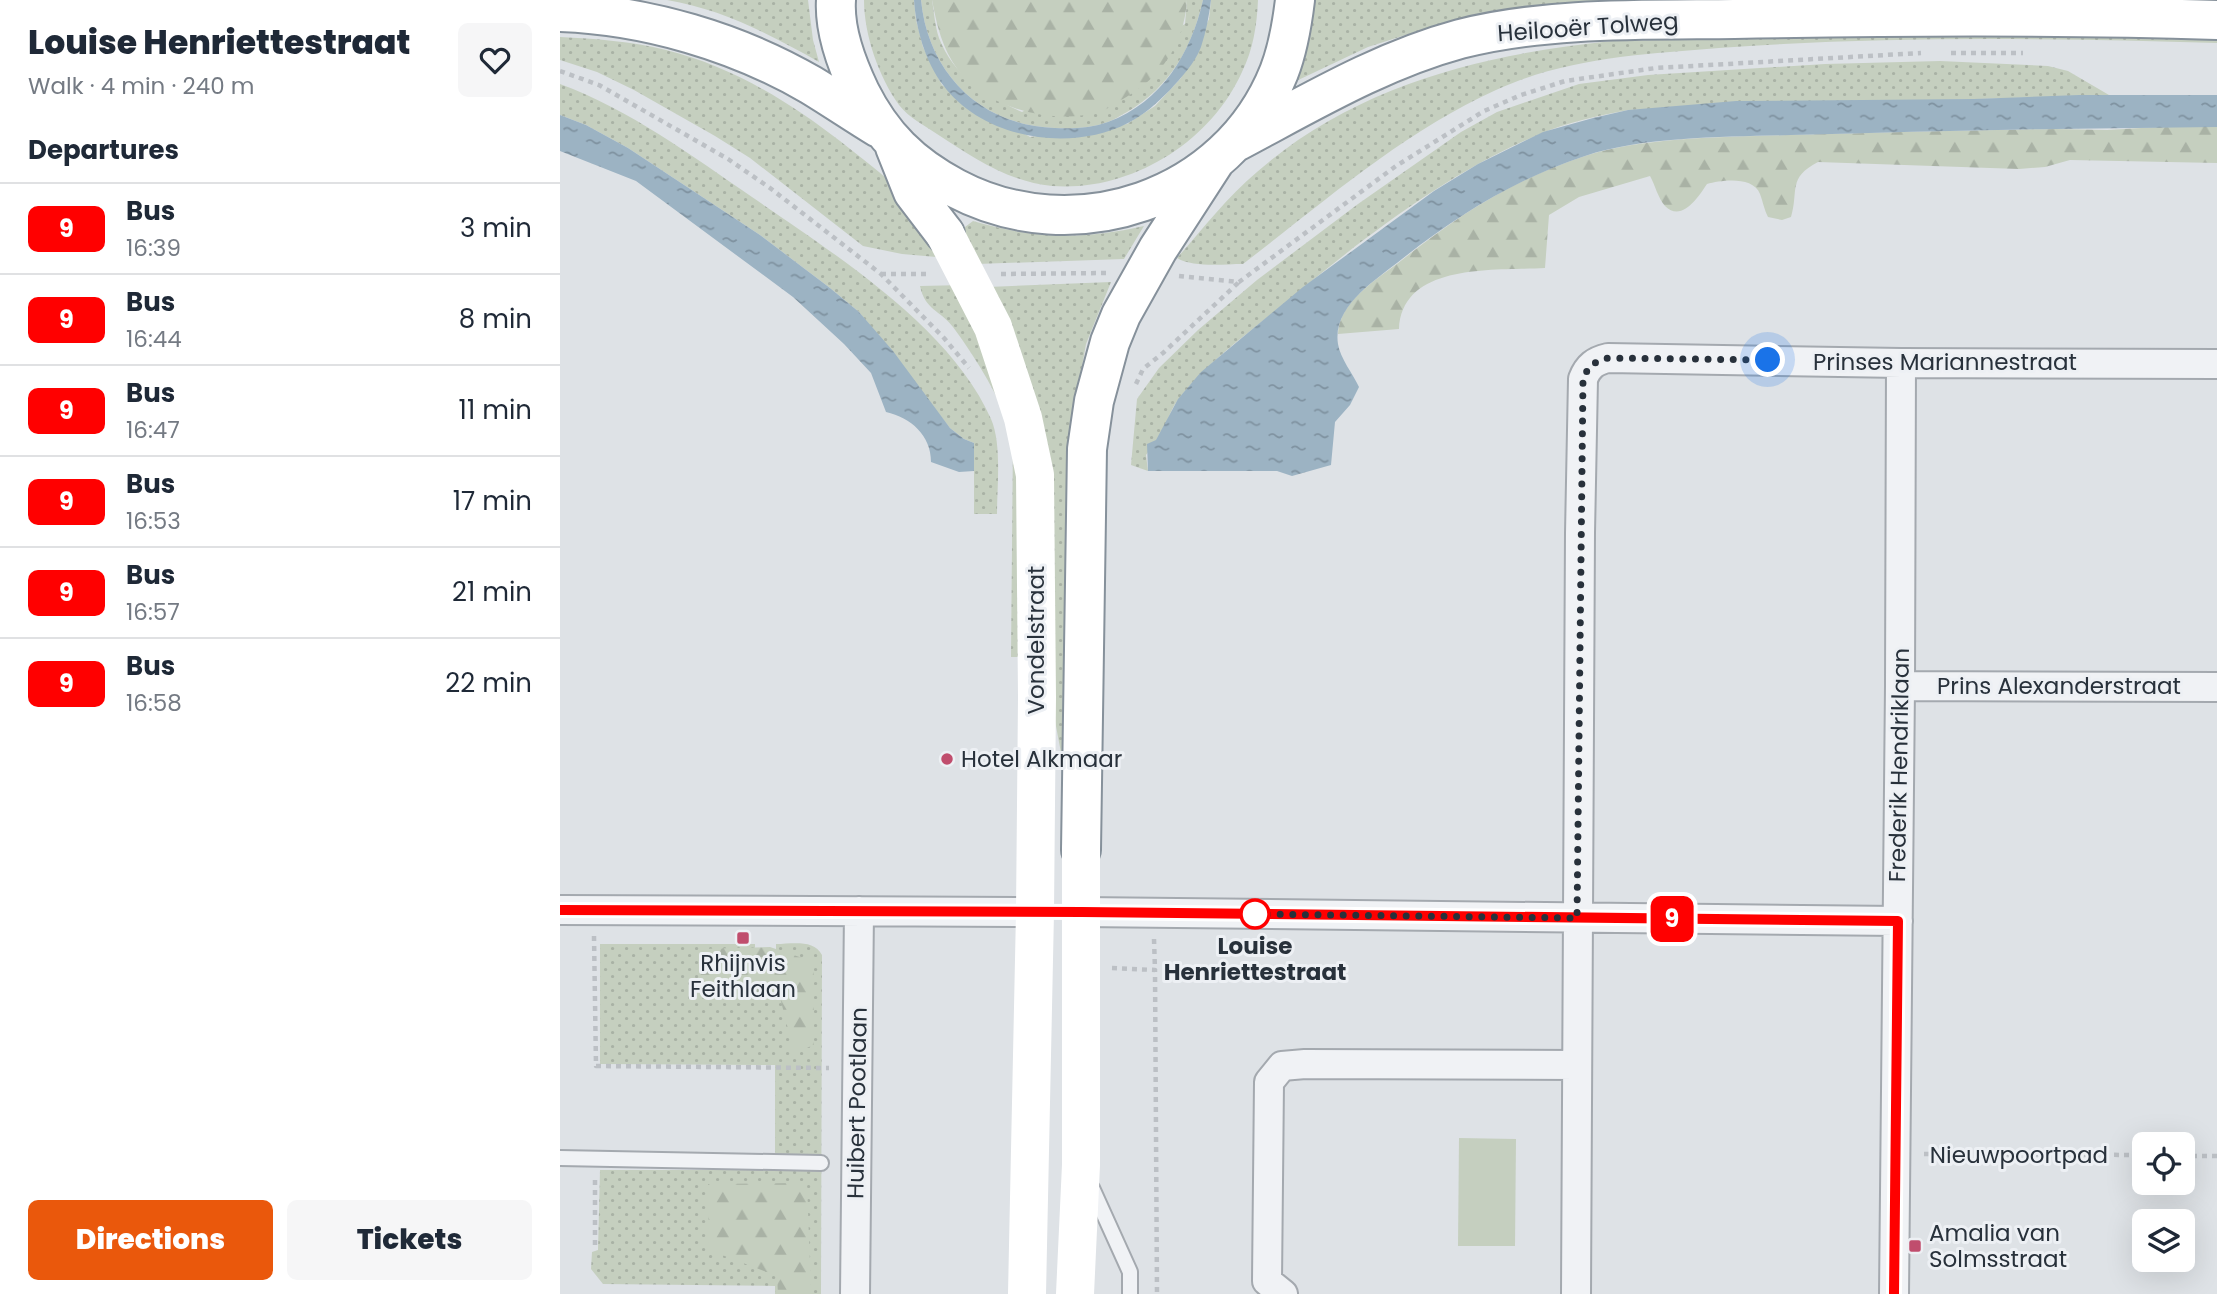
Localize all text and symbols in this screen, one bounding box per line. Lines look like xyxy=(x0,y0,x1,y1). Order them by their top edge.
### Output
street label: Heilooër Tolweg xyxy=(1496,5,1680,49)
text: Louise Henriettestraat xyxy=(28,19,410,66)
button: heart xyxy=(458,23,532,97)
text: Walk · 4 min · 240 m xyxy=(28,70,254,102)
text: Departures xyxy=(28,132,179,168)
text: Bus xyxy=(126,193,175,229)
text: 3 min xyxy=(460,210,532,246)
text: 9 xyxy=(59,212,74,245)
text: 16:39 xyxy=(126,232,181,264)
text: Bus xyxy=(126,284,175,320)
text: 8 min xyxy=(459,301,532,337)
text: 9 xyxy=(59,303,74,336)
text: 16:44 xyxy=(126,323,182,355)
your location xyxy=(1750,342,1785,377)
street label: Prinses Mariannestraat xyxy=(1813,346,2077,378)
text: Bus xyxy=(126,375,175,411)
text: 11 min xyxy=(459,392,532,428)
text: 9 xyxy=(59,394,74,427)
text: 16:47 xyxy=(126,414,180,446)
text: Bus xyxy=(126,466,175,502)
text: 17 min xyxy=(453,483,532,519)
text: 9 xyxy=(59,485,74,518)
text: 16:53 xyxy=(126,505,181,537)
text: Bus xyxy=(126,557,175,593)
street label: Vondelstraat xyxy=(1020,566,1052,714)
text: 21 min xyxy=(452,574,532,610)
text: 9 xyxy=(59,576,74,609)
text: 16:57 xyxy=(126,596,180,628)
text: Bus xyxy=(126,648,175,684)
street label: Frederik Hendriklaan xyxy=(1881,648,1917,882)
text: 22 min xyxy=(445,665,532,701)
text: 9 xyxy=(59,667,74,700)
street label: Prins Alexanderstraat xyxy=(1937,670,2181,702)
text: 16:58 xyxy=(126,687,182,719)
place label: Hotel Alkmaar xyxy=(961,743,1122,775)
marker: Hotel Alkmaar xyxy=(939,751,955,767)
line badge: 9 xyxy=(1649,896,1695,942)
marker: Louise Henriettestraat xyxy=(1240,899,1270,929)
text: 9 xyxy=(1665,902,1679,935)
marker: Rhijnvis Feithlaan xyxy=(735,930,751,946)
place label: Louise Henriettestraat xyxy=(1164,930,1346,988)
place label: Rhijnvis Feithlaan xyxy=(690,947,796,1005)
street label: Huibert Pootlaan xyxy=(839,1007,875,1199)
map controls xyxy=(2132,1132,2195,1272)
button: locate xyxy=(2132,1132,2195,1195)
street label: Nieuwpoortpad xyxy=(1930,1139,2108,1171)
button: Directions xyxy=(28,1200,273,1280)
button: Tickets xyxy=(287,1200,532,1280)
button: layers xyxy=(2132,1209,2195,1272)
place label: Amalia van Solmsstraat xyxy=(1929,1217,2067,1275)
marker: Amalia van Solmsstraat xyxy=(1907,1238,1923,1254)

